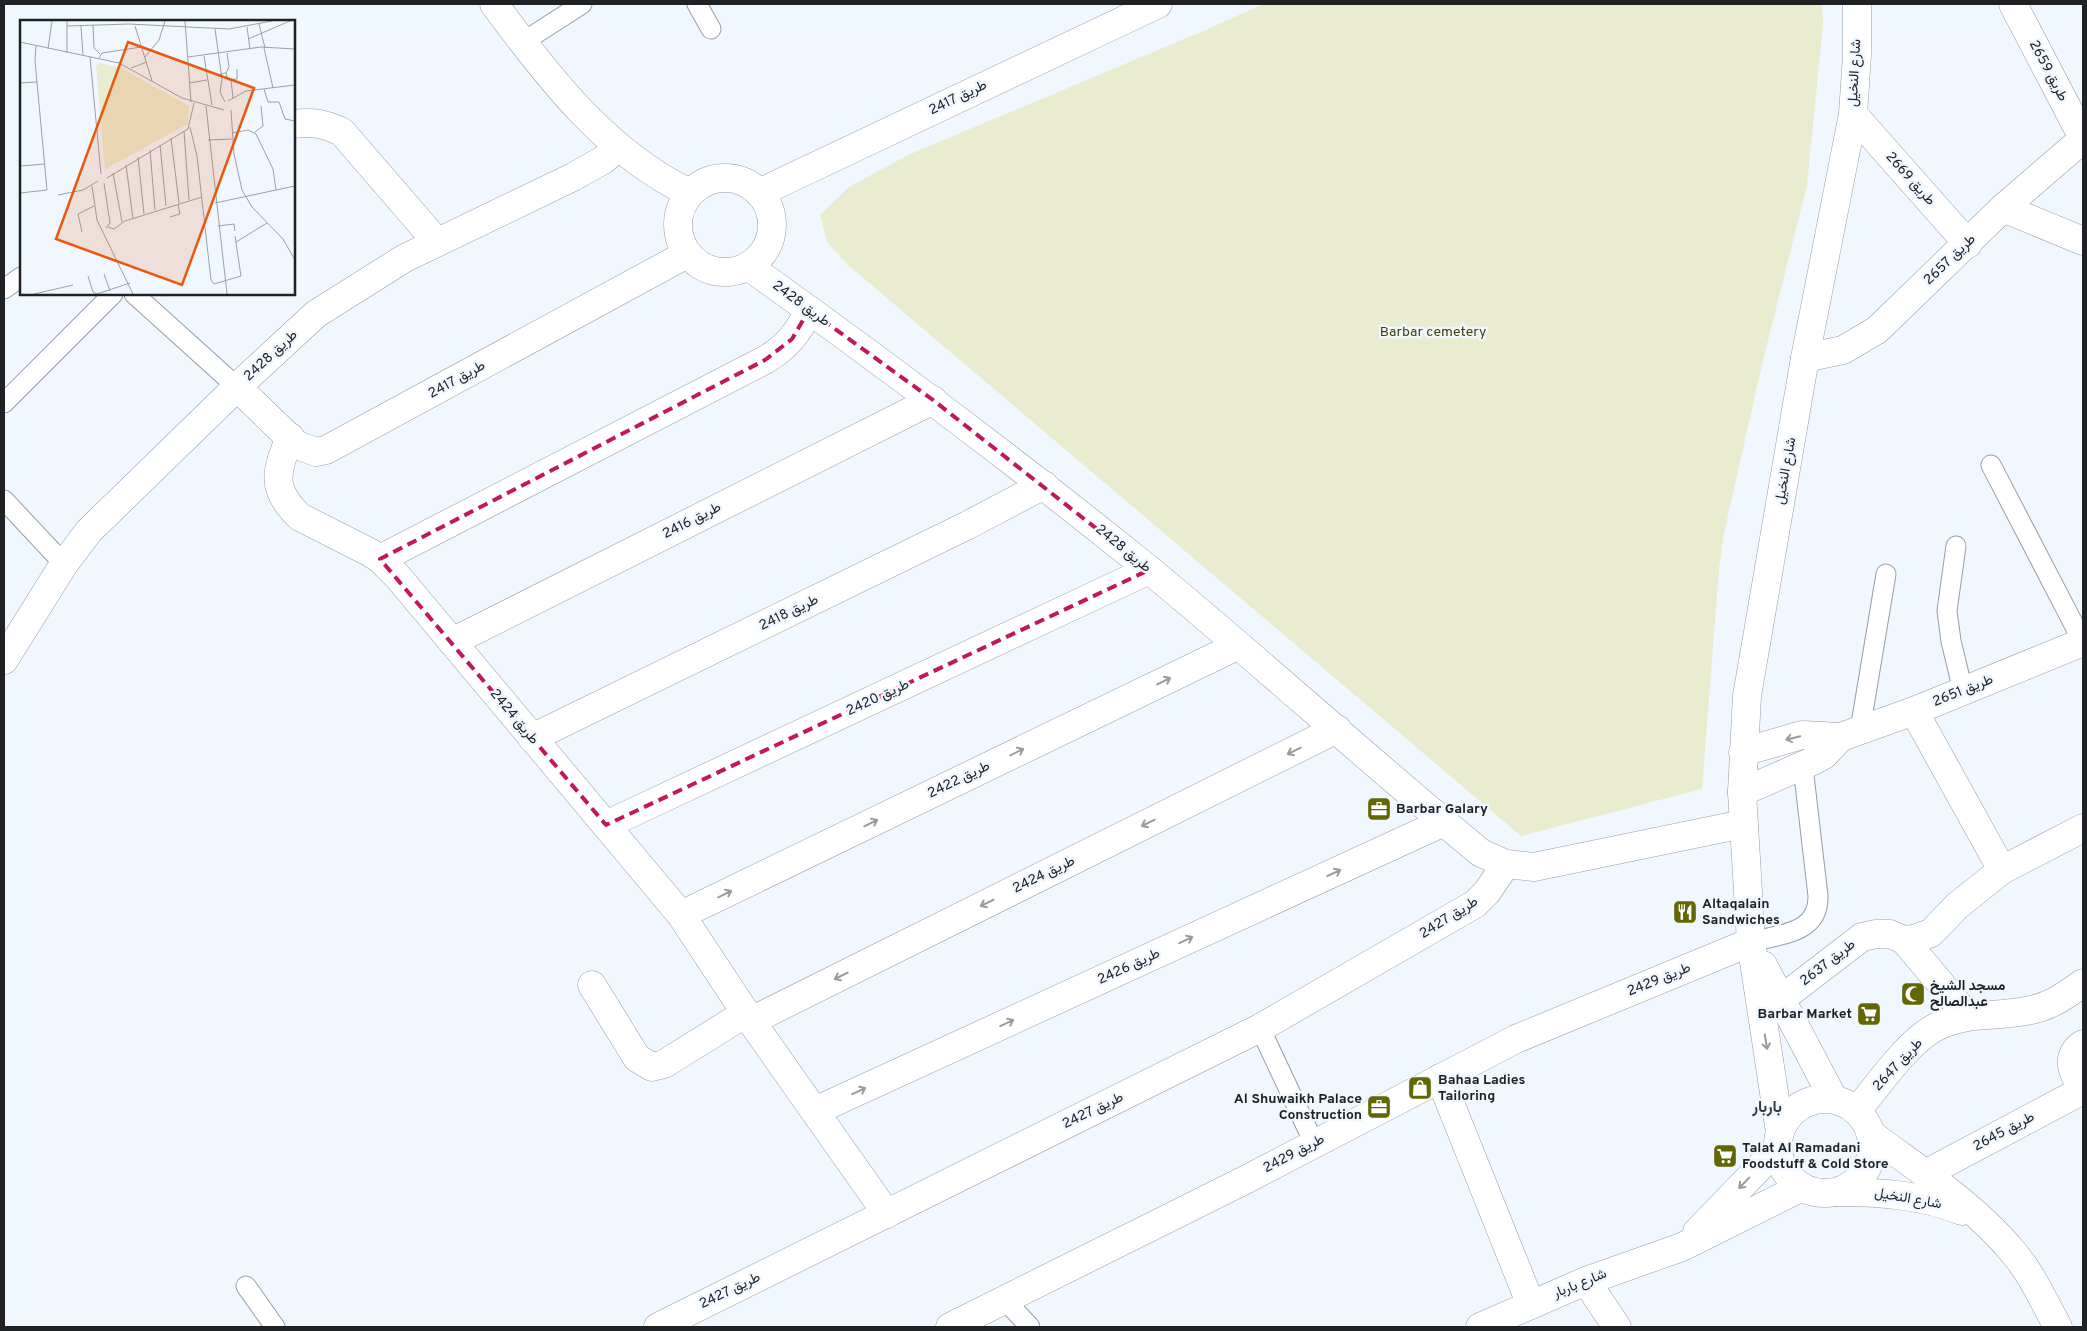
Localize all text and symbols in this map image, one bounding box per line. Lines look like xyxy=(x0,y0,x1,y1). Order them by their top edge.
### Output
inset map xyxy=(20,20,295,295)
street label: طريق 2659 xyxy=(2025,38,2071,104)
street label: شارع النخيل xyxy=(1845,39,1866,107)
street label: طريق 2417 xyxy=(926,77,990,119)
street label: طريق 2669 xyxy=(1882,149,1938,209)
street label: طريق 2657 xyxy=(1920,231,1980,289)
street label: طريق 2428 xyxy=(769,277,833,331)
park label: Barbar cemetery xyxy=(1380,324,1486,341)
street label: طريق 2428 xyxy=(241,327,301,385)
street label: طريق 2417 xyxy=(426,357,488,403)
street label: شارع النخيل xyxy=(1772,436,1801,506)
street label: طريق 2416 xyxy=(660,499,724,543)
street label: طريق 2428 xyxy=(1092,521,1154,577)
street label: طريق 2418 xyxy=(757,591,821,635)
street label: طريق 2651 xyxy=(1930,671,1996,711)
street label: طريق 2420 xyxy=(844,676,912,720)
one-way arrow xyxy=(1156,676,1171,686)
street label: طريق 2424 xyxy=(486,686,542,748)
one-way arrow xyxy=(1785,733,1801,743)
one-way arrow xyxy=(1286,746,1301,756)
one-way arrow xyxy=(1009,747,1024,756)
street label: طريق 2422 xyxy=(925,758,993,802)
office icon: Barbar Galary xyxy=(1366,796,1392,822)
place label: Barbar Galary xyxy=(1396,801,1488,818)
one-way arrow xyxy=(863,818,878,827)
one-way arrow xyxy=(1141,819,1156,828)
street label: طريق 2424 xyxy=(1010,853,1078,897)
one-way arrow xyxy=(1326,867,1341,877)
one-way arrow xyxy=(717,888,732,898)
street label: طريق 2427 xyxy=(1417,893,1481,943)
place label: Altaqalain Sandwiches xyxy=(1702,896,1780,929)
one-way arrow xyxy=(980,899,995,909)
restaurant icon: Altaqalain Sandwiches xyxy=(1672,899,1698,925)
one-way arrow xyxy=(1178,935,1193,945)
street label: طريق 2637 xyxy=(1797,936,1859,990)
street label: طريق 2426 xyxy=(1095,945,1163,989)
street label: طريق 2429 xyxy=(1625,960,1693,1000)
one-way arrow xyxy=(834,972,849,981)
place label: مسجد الشيخ عبدالصالح xyxy=(1930,978,2006,1011)
mosque icon: مسجد الشيخ عبدالصالح xyxy=(1900,981,1926,1007)
supermarket icon: Barbar Market xyxy=(1856,1001,1882,1027)
place label: Barbar Market xyxy=(1758,1006,1852,1023)
one-way arrow xyxy=(999,1017,1014,1027)
one-way arrow xyxy=(1762,1034,1772,1050)
street label: طريق 2647 xyxy=(1869,1035,1927,1095)
place label: Bahaa Ladies Tailoring xyxy=(1438,1072,1525,1105)
shop icon: Bahaa Ladies Tailoring xyxy=(1407,1075,1433,1101)
one-way arrow xyxy=(851,1085,866,1095)
street label: طريق 2427 xyxy=(1060,1089,1126,1133)
place label: Al Shuwaikh Palace Construction xyxy=(1234,1091,1362,1124)
office icon: Al Shuwaikh Palace Construction xyxy=(1366,1094,1392,1120)
district label: باربار xyxy=(1751,1098,1782,1118)
street label: طريق 2645 xyxy=(1970,1109,2038,1155)
street label: طريق 2429 xyxy=(1260,1131,1328,1177)
place label: Talat Al Ramadani Foodstuff & Cold Store xyxy=(1742,1140,1889,1173)
supermarket icon: Talat Al Ramadani Foodstuff & Cold Store xyxy=(1712,1143,1738,1169)
one-way arrow xyxy=(1738,1177,1750,1190)
street label: شارع النخيل xyxy=(1873,1185,1943,1214)
street label: شارع باربار xyxy=(1550,1266,1610,1304)
street label: طريق 2427 xyxy=(697,1269,763,1313)

